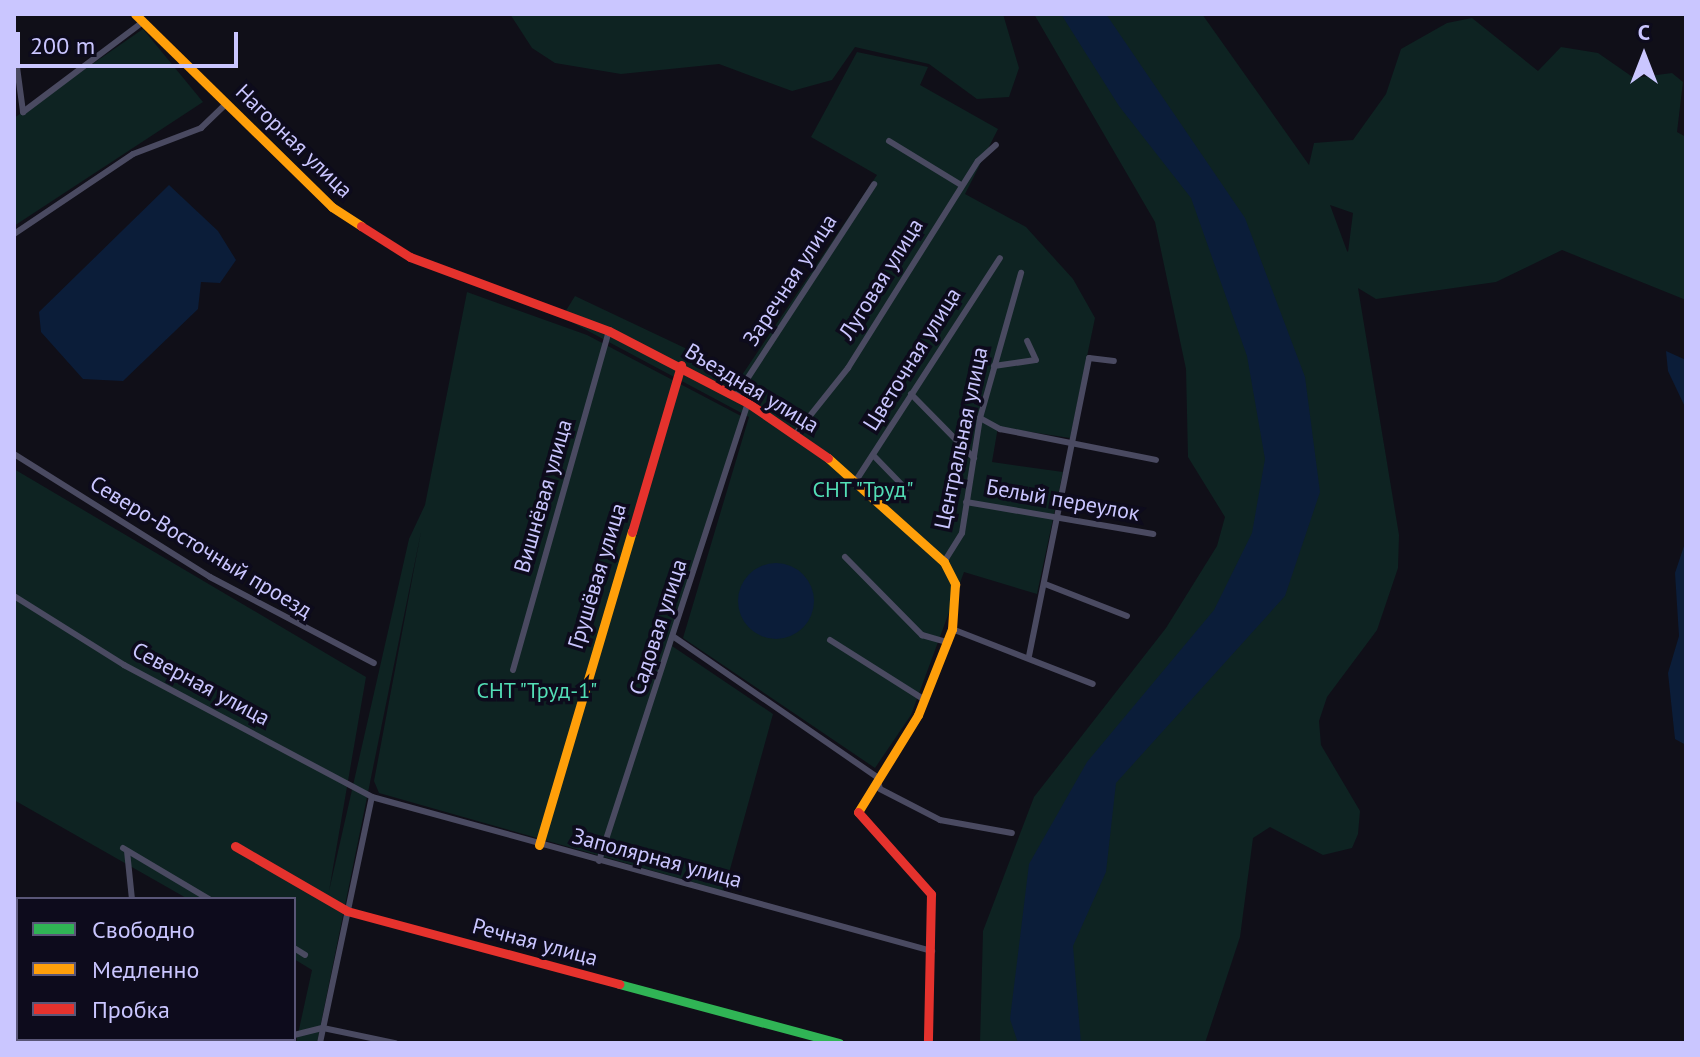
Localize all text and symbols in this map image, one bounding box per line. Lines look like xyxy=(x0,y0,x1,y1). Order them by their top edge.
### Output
scale bar xyxy=(20,16,242,66)
north arrow xyxy=(1604,16,1684,96)
text: С xyxy=(1638,18,1650,46)
text: 200 m xyxy=(30,30,95,61)
street label: Нагорная улица xyxy=(230,79,358,203)
street label: Заречная улица xyxy=(738,209,842,351)
street label: Луговая улица xyxy=(833,214,929,344)
street label: Цветочная улица xyxy=(858,283,966,435)
street label: Въездная улица xyxy=(680,338,824,438)
street label: Центральная улица xyxy=(929,344,993,532)
street label: Вишнёвая улица xyxy=(508,416,578,576)
street label: Северо-Восточный проезд xyxy=(85,470,317,624)
street label: Белый переулок xyxy=(984,474,1142,526)
park label: СНТ "Труд" xyxy=(811,477,915,503)
street label: Грушёвая улица xyxy=(562,500,632,652)
street label: Садовая улица xyxy=(624,556,692,698)
street label: Северная улица xyxy=(128,637,274,731)
park label: СНТ "Труд-1" xyxy=(475,678,599,704)
street label: Заполярная улица xyxy=(569,823,745,893)
legend xyxy=(16,897,296,1041)
street label: Речная улица xyxy=(469,913,601,971)
text: Свободно xyxy=(92,914,195,945)
text: Медленно xyxy=(92,954,199,985)
text: Пробка xyxy=(92,994,170,1025)

